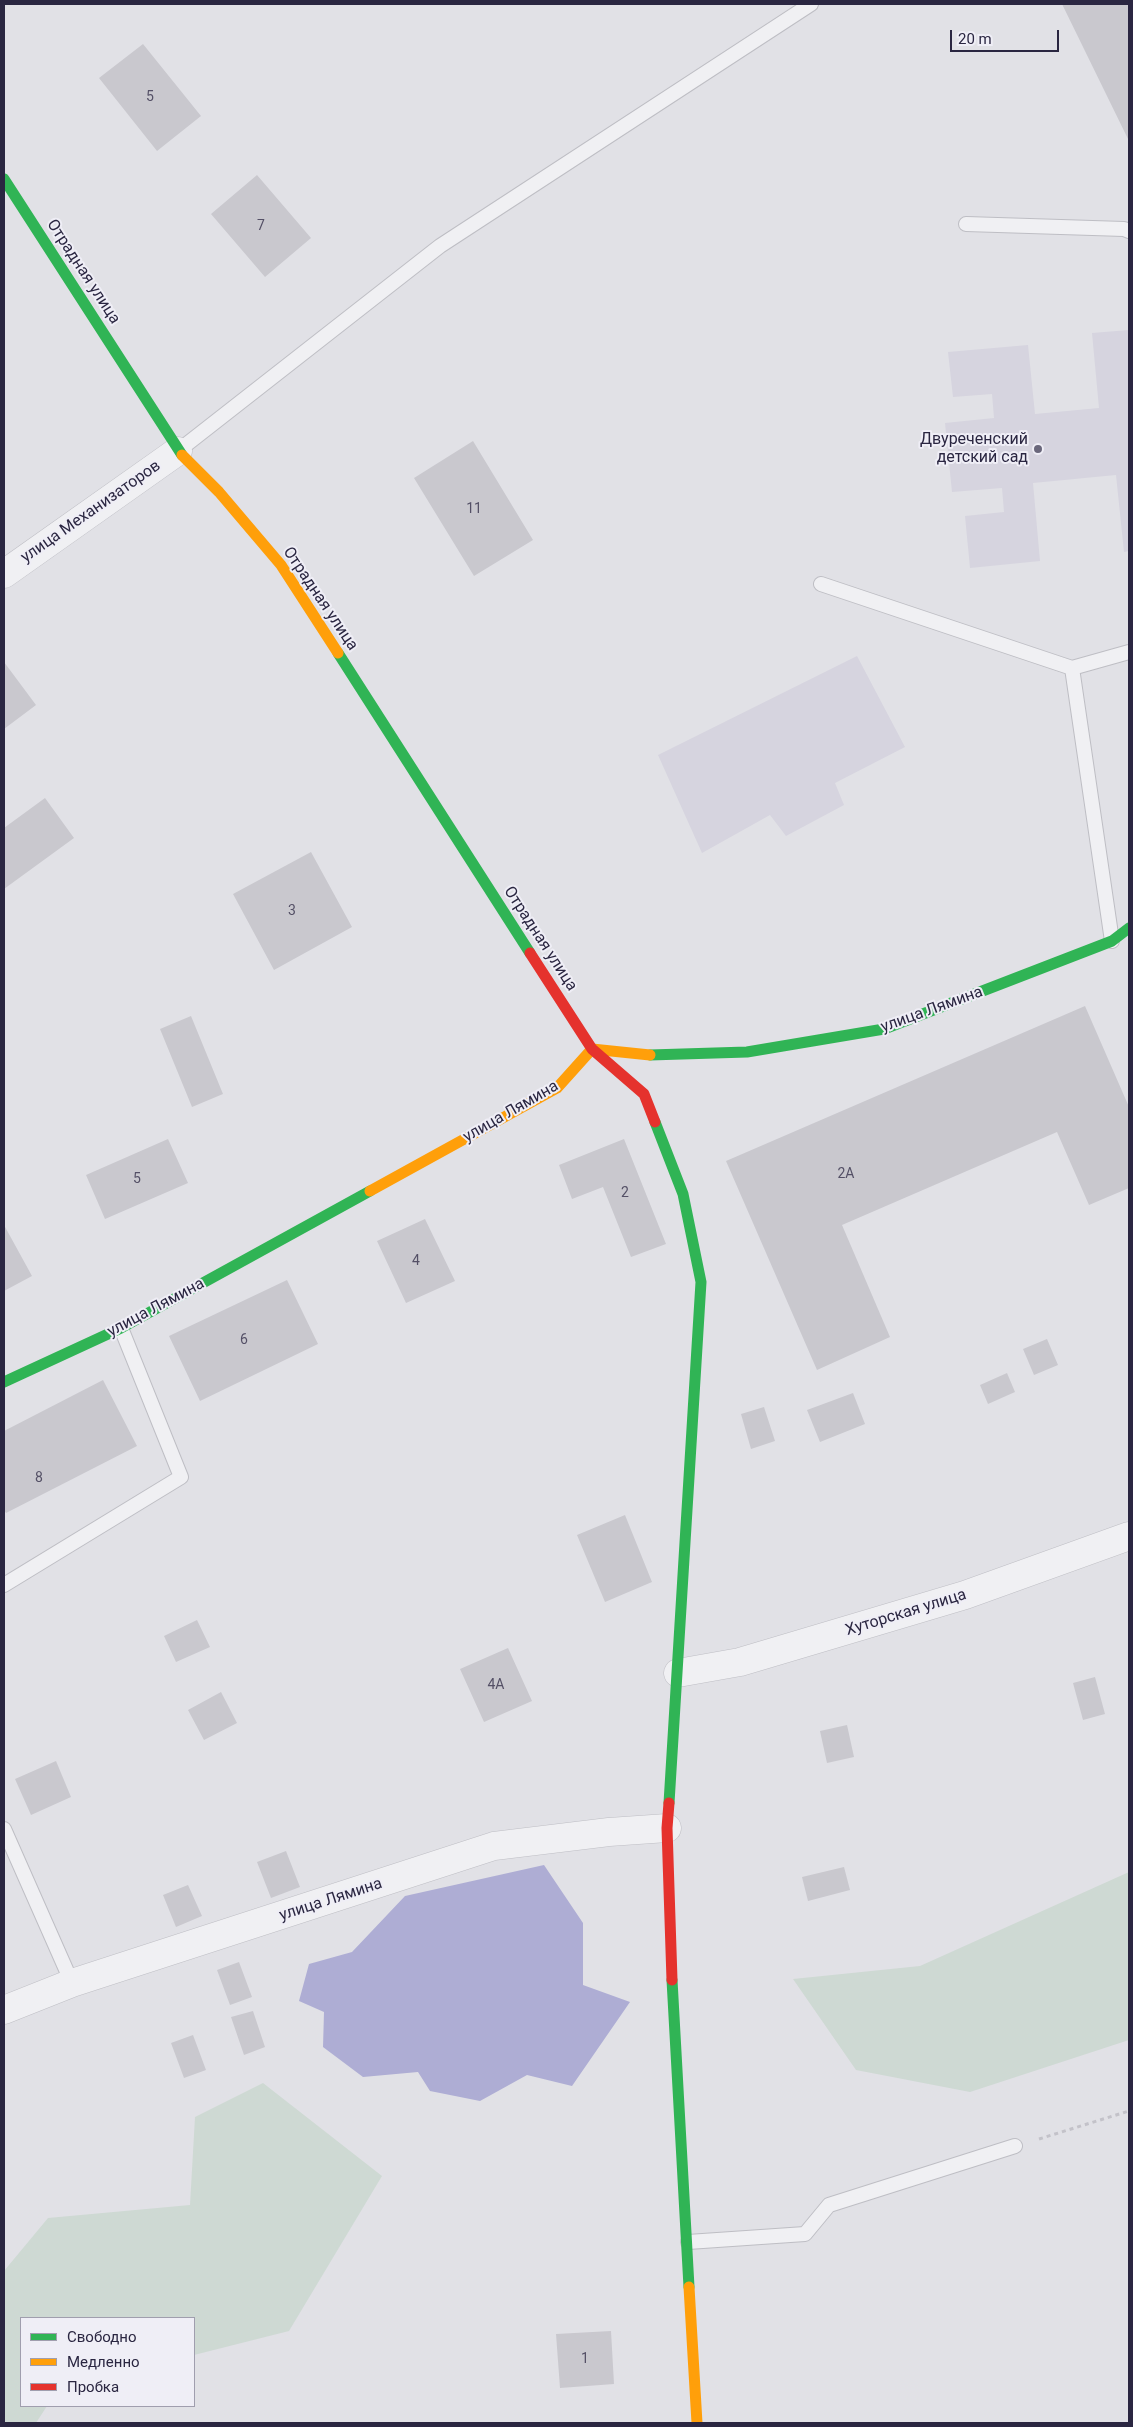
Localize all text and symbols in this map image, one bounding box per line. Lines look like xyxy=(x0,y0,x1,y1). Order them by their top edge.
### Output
scale bar xyxy=(953,20,1062,52)
text: 20 m xyxy=(958,30,992,48)
house number: 5 xyxy=(146,89,154,105)
street label: Отрадная улица xyxy=(42,216,124,328)
house number: 7 xyxy=(257,218,265,234)
place label: Двуреченский детский сад xyxy=(920,430,1028,468)
marker: Двуреченский детский сад xyxy=(1032,443,1044,455)
street label: улица Механизаторов xyxy=(18,457,164,567)
house number: 11 xyxy=(466,501,482,517)
street label: Отрадная улица xyxy=(278,544,362,654)
street label: Отрадная улица xyxy=(499,883,581,995)
house number: 3 xyxy=(288,903,296,919)
street label: улица Лямина xyxy=(878,983,986,1037)
street label: улица Лямина xyxy=(460,1077,562,1147)
house number: 2А xyxy=(837,1166,855,1182)
house number: 5 xyxy=(133,1171,141,1187)
house number: 2 xyxy=(621,1185,629,1201)
house number: 4 xyxy=(412,1253,420,1269)
street label: улица Лямина xyxy=(104,1274,208,1342)
house number: 6 xyxy=(240,1332,248,1348)
house number: 8 xyxy=(35,1470,43,1486)
street label: Хуторская улица xyxy=(843,1586,969,1640)
house number: 4А xyxy=(487,1677,505,1693)
street label: улица Лямина xyxy=(277,1874,385,1926)
legend xyxy=(20,2317,195,2407)
text: Свободно xyxy=(67,2328,136,2346)
house number: 1 xyxy=(581,2351,589,2367)
text: Медленно xyxy=(67,2353,140,2371)
text: Пробка xyxy=(67,2378,119,2396)

